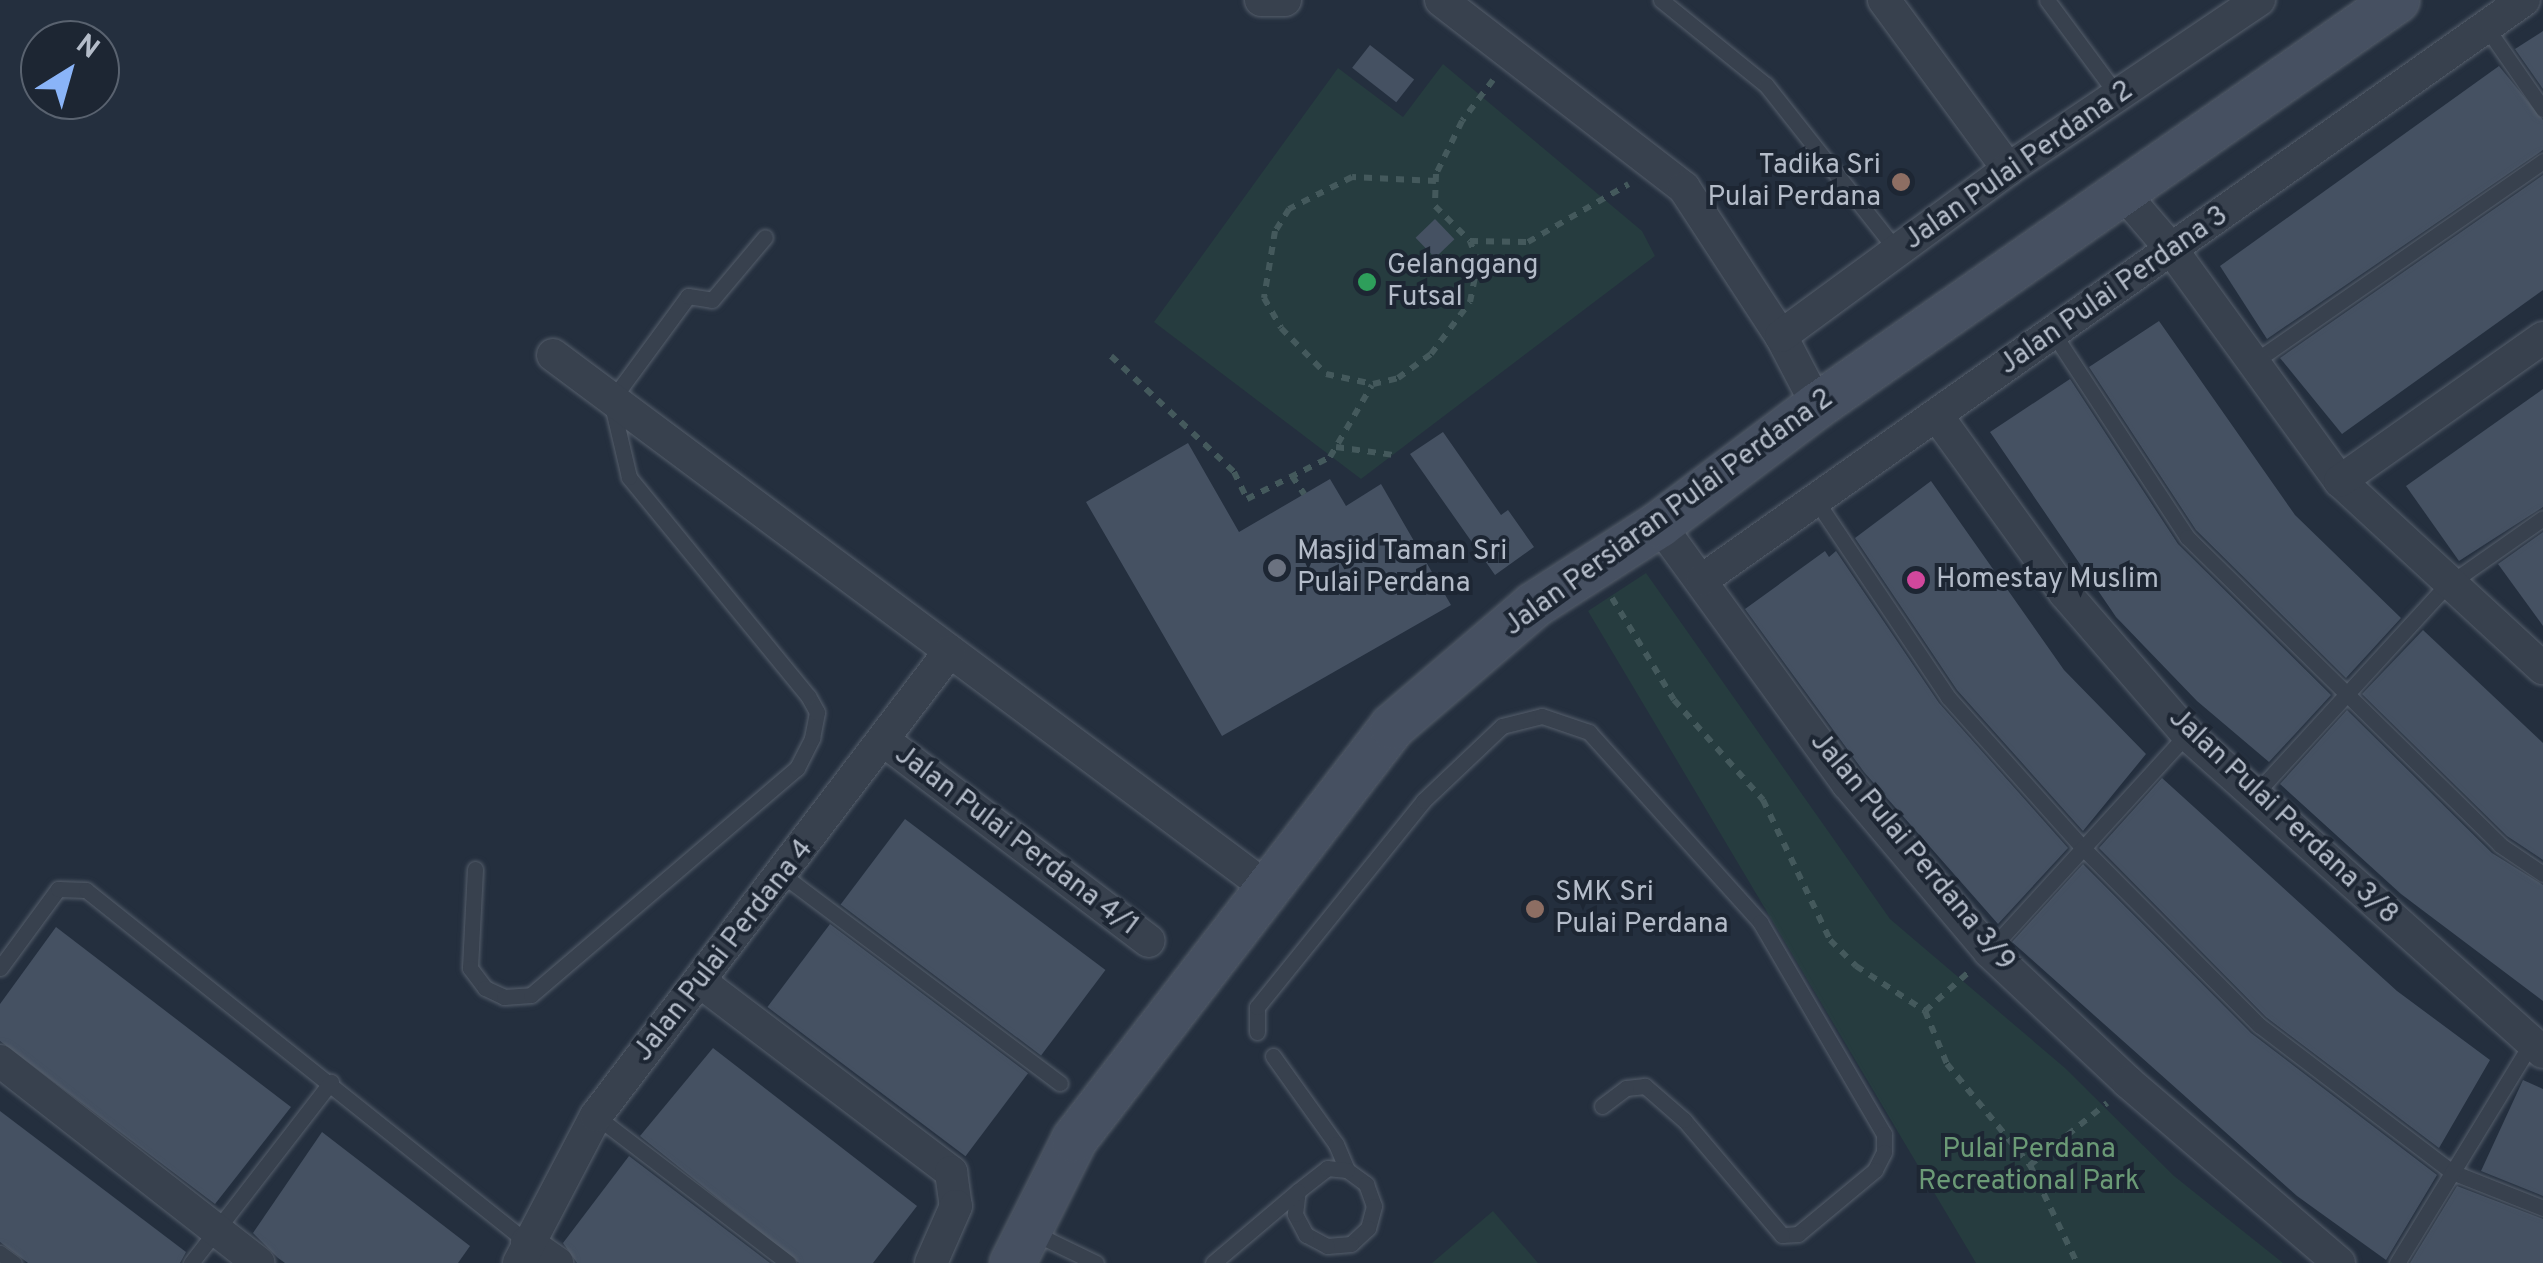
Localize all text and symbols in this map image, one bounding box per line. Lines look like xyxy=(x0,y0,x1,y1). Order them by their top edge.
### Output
north arrow xyxy=(20,20,120,120)
text: N xyxy=(68,27,106,68)
street label: Jalan Pulai Perdana 2 xyxy=(1898,74,2140,258)
place label: Tadika Sri Pulai Perdana xyxy=(1708,149,1881,215)
marker: Tadika Sri Pulai Perdana xyxy=(1890,171,1912,193)
street label: Jalan Pulai Perdana 3 xyxy=(1993,199,2235,383)
place label: Gelanggang Futsal xyxy=(1387,249,1539,315)
marker: Gelanggang Futsal xyxy=(1356,271,1378,293)
street label: Jalan Persiaran Pulai Perdana 2 xyxy=(1498,382,1840,644)
place label: Masjid Taman Sri Pulai Perdana xyxy=(1297,535,1509,601)
marker: Masjid Taman Sri Pulai Perdana xyxy=(1266,557,1288,579)
place label: Homestay Muslim xyxy=(1936,563,2159,597)
marker: Homestay Muslim xyxy=(1905,569,1927,591)
street label: Jalan Pulai Perdana 3/8 xyxy=(2161,702,2405,932)
street label: Jalan Pulai Perdana 3/9 xyxy=(1802,726,2022,978)
street label: Jalan Pulai Perdana 4/1 xyxy=(888,738,1144,944)
street label: Jalan Pulai Perdana 4 xyxy=(627,833,821,1069)
place label: SMK Sri Pulai Perdana xyxy=(1555,876,1728,942)
marker: SMK Sri Pulai Perdana xyxy=(1524,898,1546,920)
park label: Pulai Perdana Recreational Park xyxy=(1918,1133,2140,1199)

